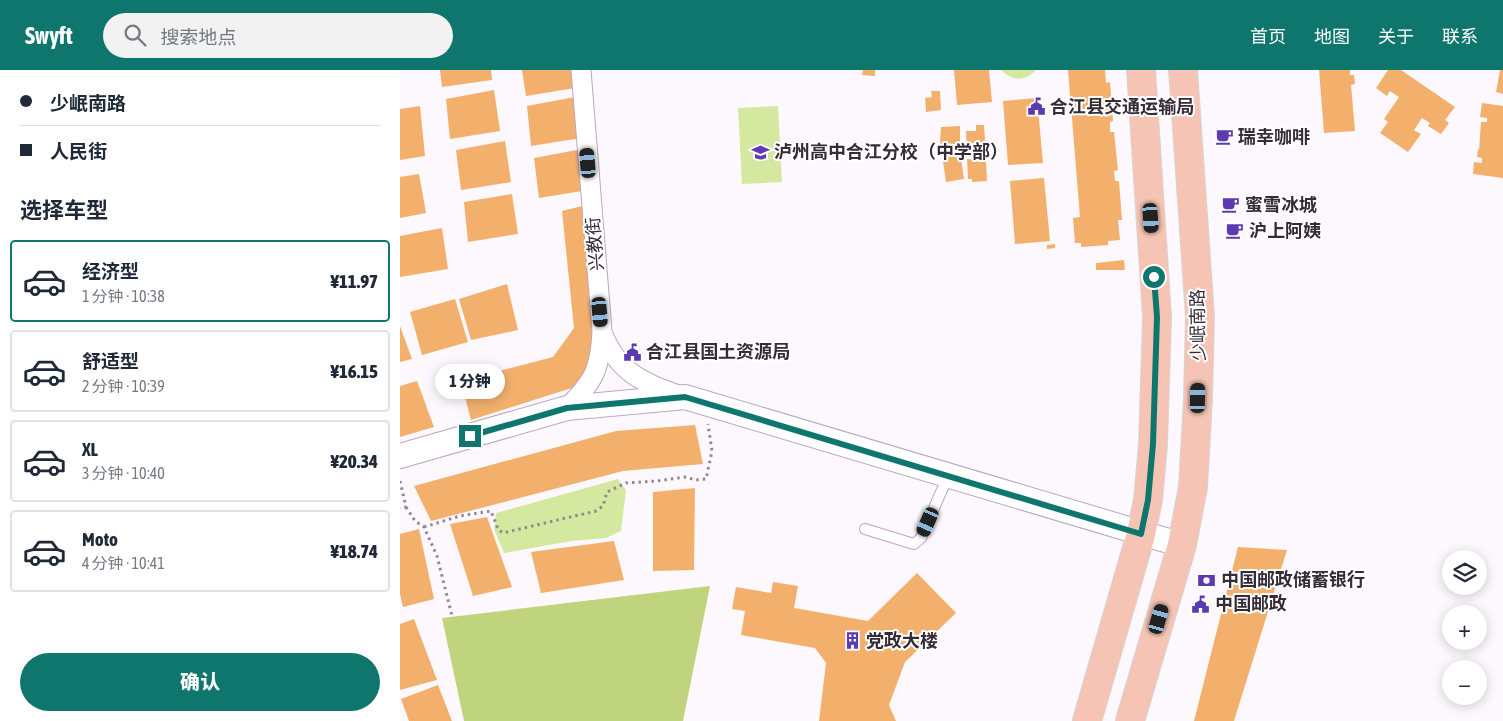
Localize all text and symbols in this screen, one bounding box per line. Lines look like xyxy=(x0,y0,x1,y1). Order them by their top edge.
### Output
search box xyxy=(103,13,453,58)
icon: search xyxy=(121,21,149,49)
text: Swyft xyxy=(25,22,73,49)
text: 搜索地点 xyxy=(161,26,237,48)
text: 首页 xyxy=(1250,26,1286,47)
text: 地图 xyxy=(1314,26,1350,47)
text: 关于 xyxy=(1378,26,1414,47)
text: 联系 xyxy=(1442,26,1478,47)
text: 少岷南路 xyxy=(50,92,126,114)
place label: 合江县交通运输局 xyxy=(1050,96,1194,117)
public building icon: 合江县交通运输局 xyxy=(1026,97,1046,117)
place label: 瑞幸咖啡 xyxy=(1238,126,1310,147)
cafe icon: 瑞幸咖啡 xyxy=(1214,127,1234,147)
text: 人民街 xyxy=(50,140,107,162)
place label: 泸州高中合江分校（中学部） xyxy=(774,141,1008,162)
school or university icon: 泸州高中合江分校（中学部） xyxy=(750,142,770,162)
car xyxy=(579,147,596,179)
place label: 蜜雪冰城 xyxy=(1245,194,1317,215)
cafe icon: 蜜雪冰城 xyxy=(1221,195,1241,215)
text: 选择车型 xyxy=(20,197,108,223)
car xyxy=(1142,203,1159,233)
street label: 兴教街 xyxy=(582,216,607,272)
place label: 沪上阿姨 xyxy=(1249,220,1321,241)
cafe icon: 沪上阿姨 xyxy=(1225,221,1245,241)
icon: car xyxy=(22,259,67,304)
text: 经济型 xyxy=(82,260,139,282)
route start xyxy=(1143,266,1165,288)
text: ¥11.97 xyxy=(330,270,378,292)
text: 1 分钟 · 10:38 xyxy=(82,287,165,305)
street label: 少岷南路 xyxy=(1186,289,1209,361)
car xyxy=(591,296,608,328)
place label: 合江县国土资源局 xyxy=(646,341,790,362)
public building icon: 合江县国土资源局 xyxy=(622,342,642,362)
icon: car xyxy=(22,349,67,394)
text: 舒适型 xyxy=(82,350,139,372)
text: ¥16.15 xyxy=(330,360,378,382)
callout: 1 分钟 xyxy=(435,364,505,398)
text: 1 分钟 xyxy=(449,372,491,390)
text: 2 分钟 · 10:39 xyxy=(82,377,165,395)
car xyxy=(1190,383,1205,413)
route end xyxy=(459,425,481,447)
text: XL xyxy=(82,438,98,460)
icon: car xyxy=(22,439,67,484)
text: ¥20.34 xyxy=(330,450,378,472)
text: 3 分钟 · 10:40 xyxy=(82,464,165,482)
car xyxy=(915,505,940,539)
text: Moto xyxy=(82,528,118,550)
icon: car xyxy=(22,529,67,574)
text: ¥18.74 xyxy=(330,540,378,562)
map controls xyxy=(1442,550,1487,705)
button: layers xyxy=(1442,550,1487,595)
text: 4 分钟 · 10:41 xyxy=(82,554,165,572)
place label: 中国邮政储蓄银行 xyxy=(1221,569,1365,590)
bank icon: 中国邮政储蓄银行 xyxy=(1197,570,1217,590)
place label: 中国邮政 xyxy=(1215,593,1287,614)
public building icon: 中国邮政 xyxy=(1191,594,1211,614)
car xyxy=(1147,603,1170,635)
button: + xyxy=(1442,605,1487,650)
place label: 党政大楼 xyxy=(866,630,938,651)
building icon: 党政大楼 xyxy=(842,631,862,651)
button: 确认 xyxy=(20,653,380,711)
button: − xyxy=(1442,660,1487,705)

